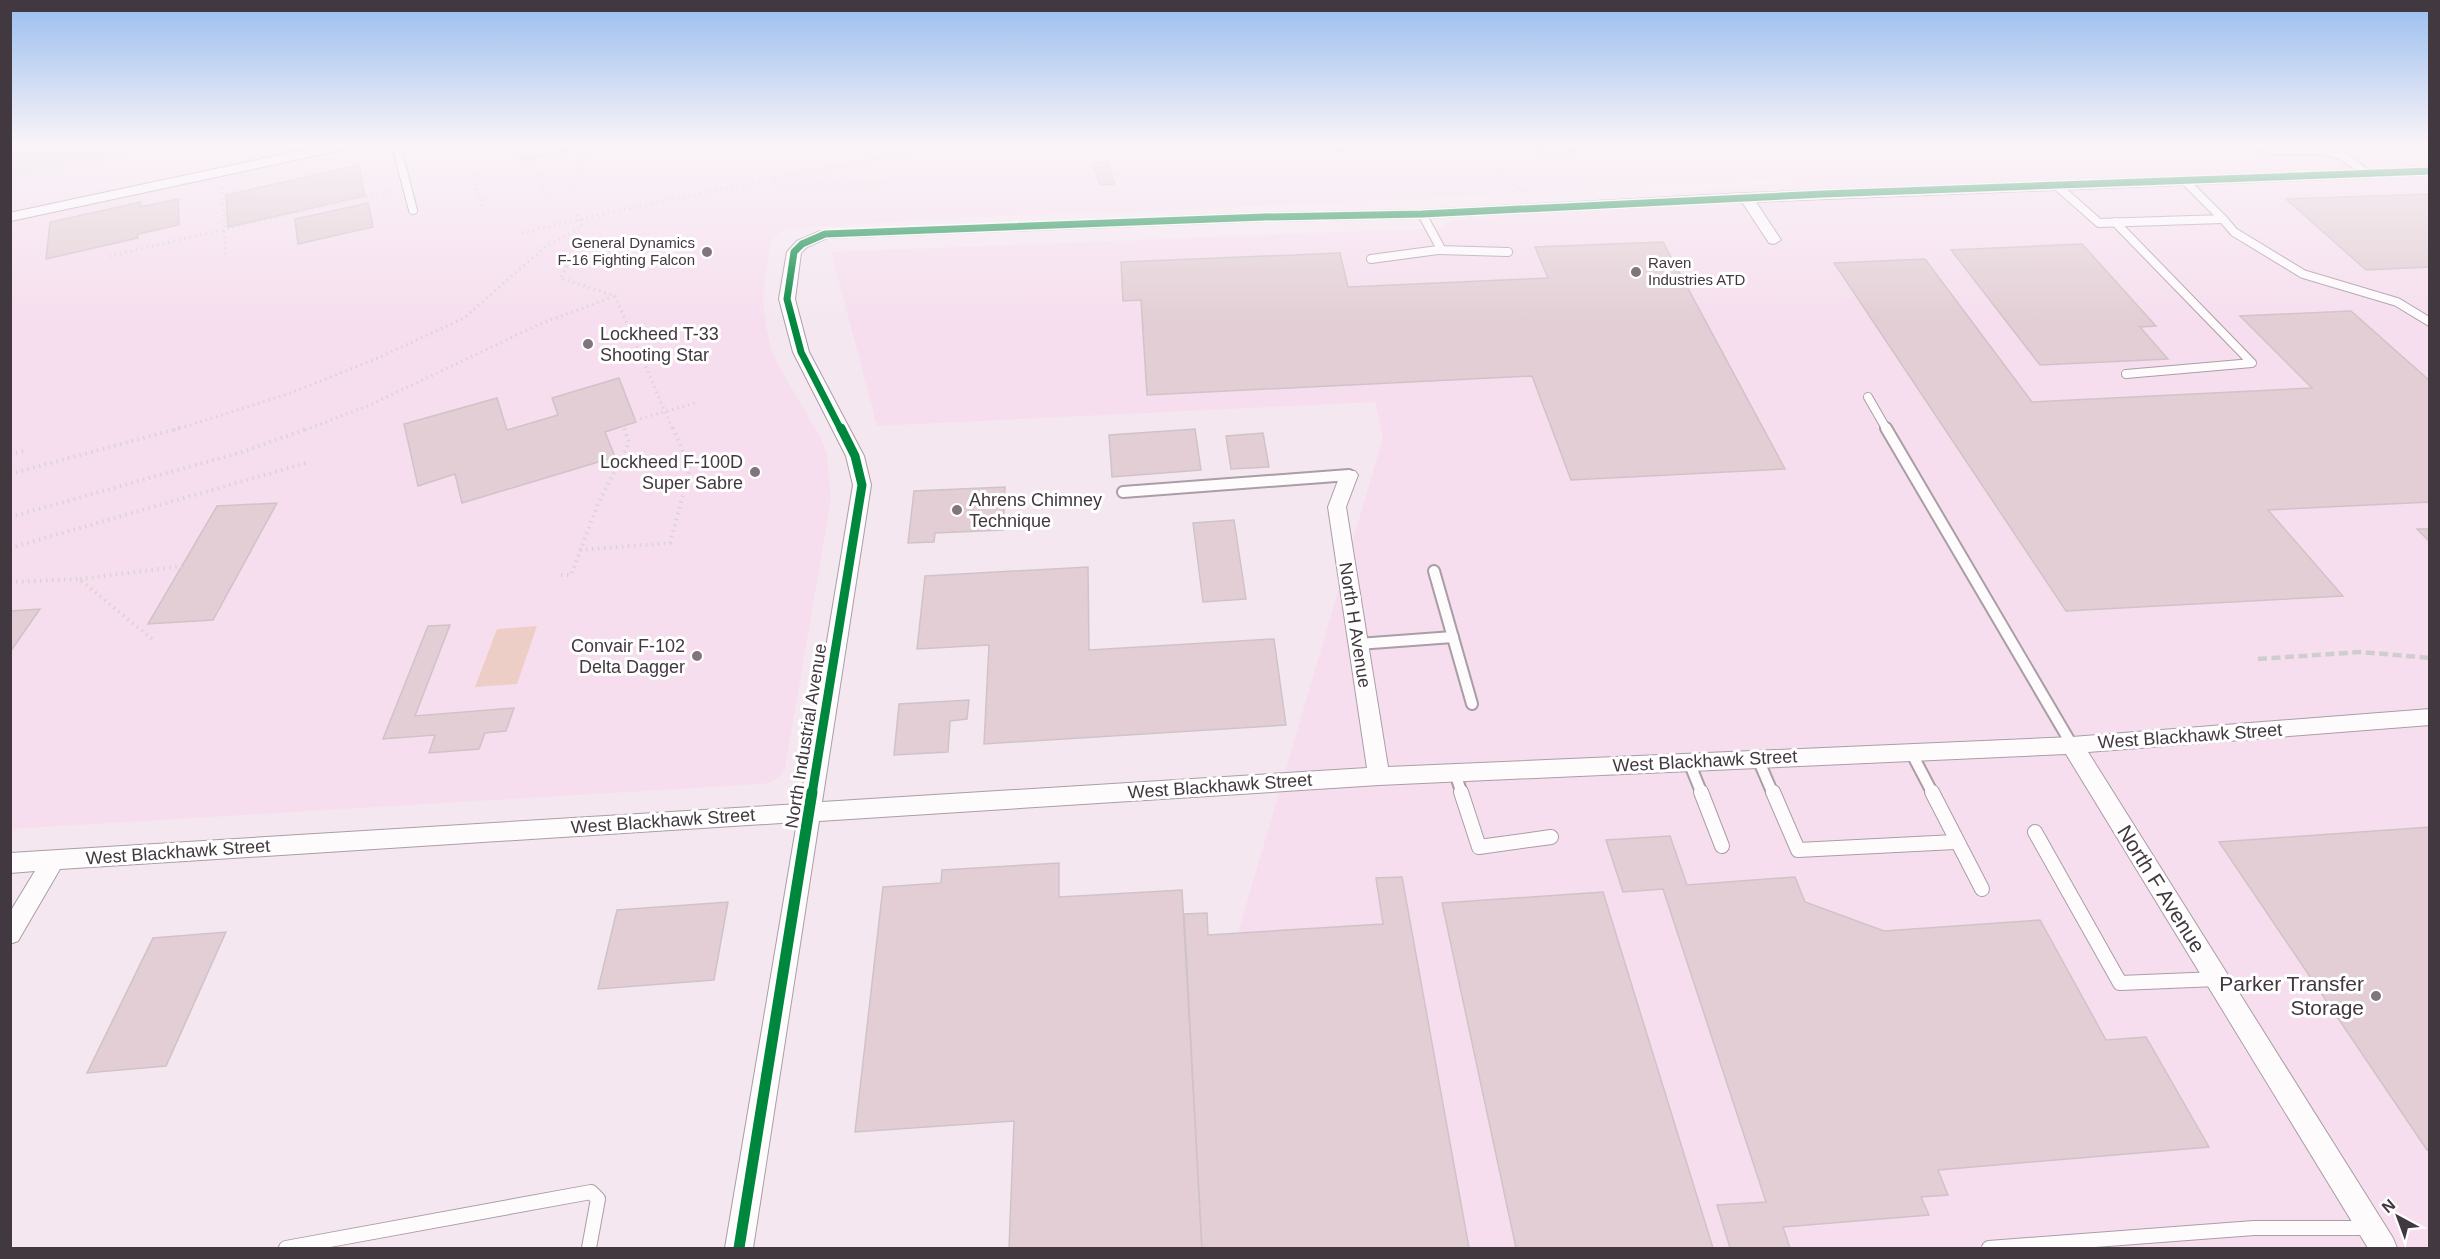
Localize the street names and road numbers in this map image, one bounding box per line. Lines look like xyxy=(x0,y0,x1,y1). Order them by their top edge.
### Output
street label: North H Avenue xyxy=(1335,561,1375,689)
street label: North Industrial Avenue xyxy=(782,642,830,830)
street label: West Blackhawk Street xyxy=(2097,720,2283,752)
street label: West Blackhawk Street xyxy=(1612,746,1798,776)
street label: West Blackhawk Street xyxy=(1127,770,1313,802)
street label: West Blackhawk Street xyxy=(570,805,756,837)
street label: North F Avenue xyxy=(2113,821,2210,957)
street label: West Blackhawk Street xyxy=(85,836,271,868)

